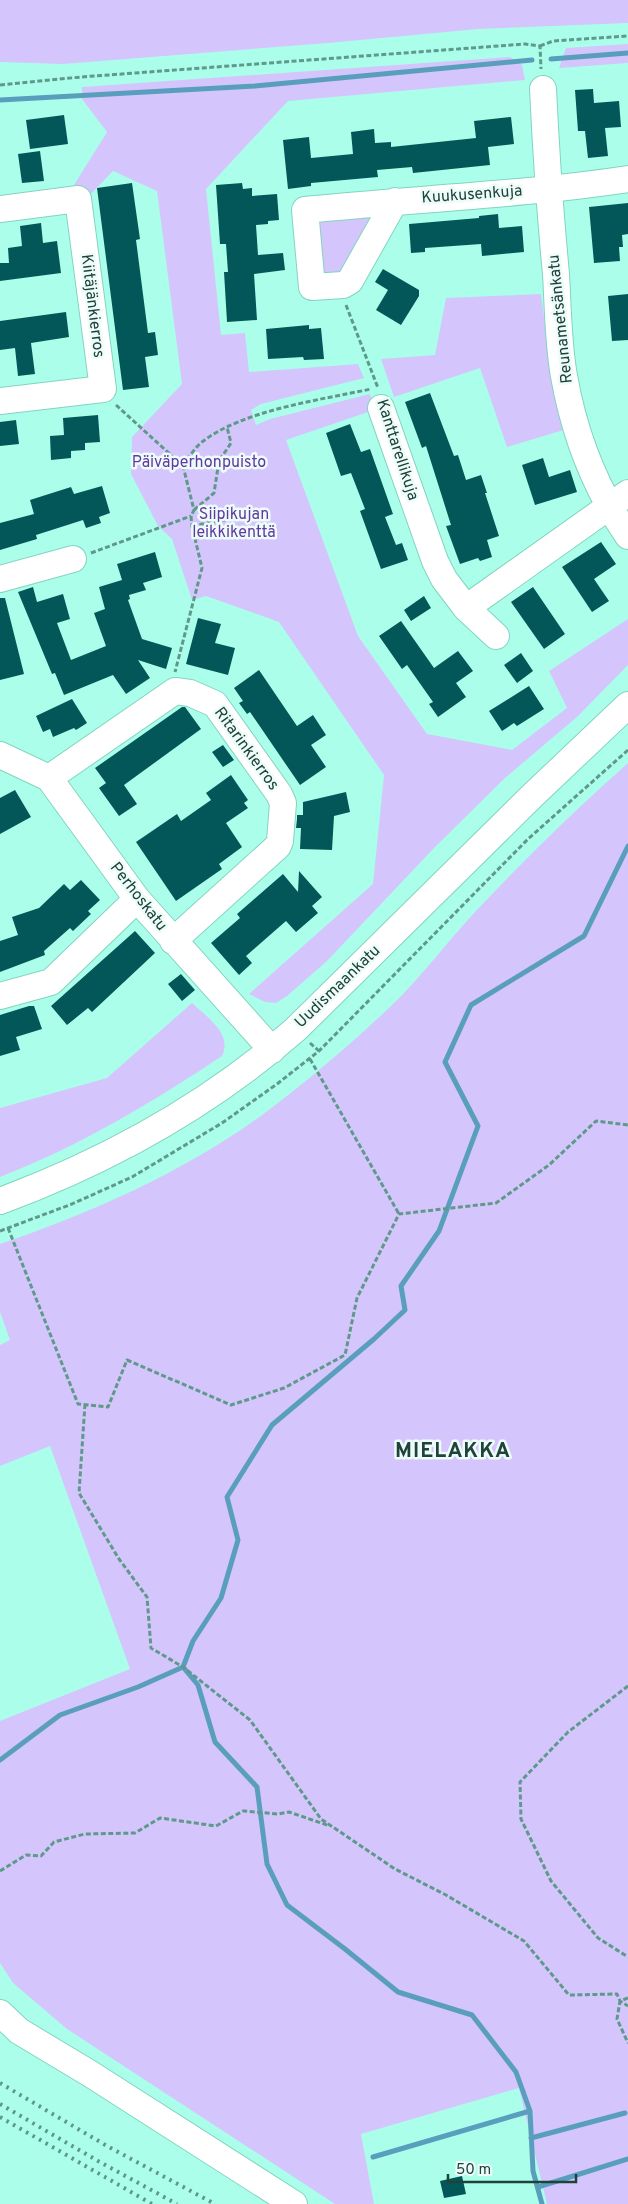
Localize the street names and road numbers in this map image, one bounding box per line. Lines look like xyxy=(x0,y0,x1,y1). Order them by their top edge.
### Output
street label: Kuukusenkuja xyxy=(421,181,523,209)
street label: Kiitäjänkierros xyxy=(76,253,108,359)
street label: Reunametsänkatu xyxy=(544,254,578,384)
street label: Kanttarellikuja xyxy=(371,397,423,503)
street label: Ritarinkierros xyxy=(209,703,283,795)
street label: Perhoskatu xyxy=(105,859,171,935)
street label: Uudismaankatu xyxy=(291,941,385,1033)

